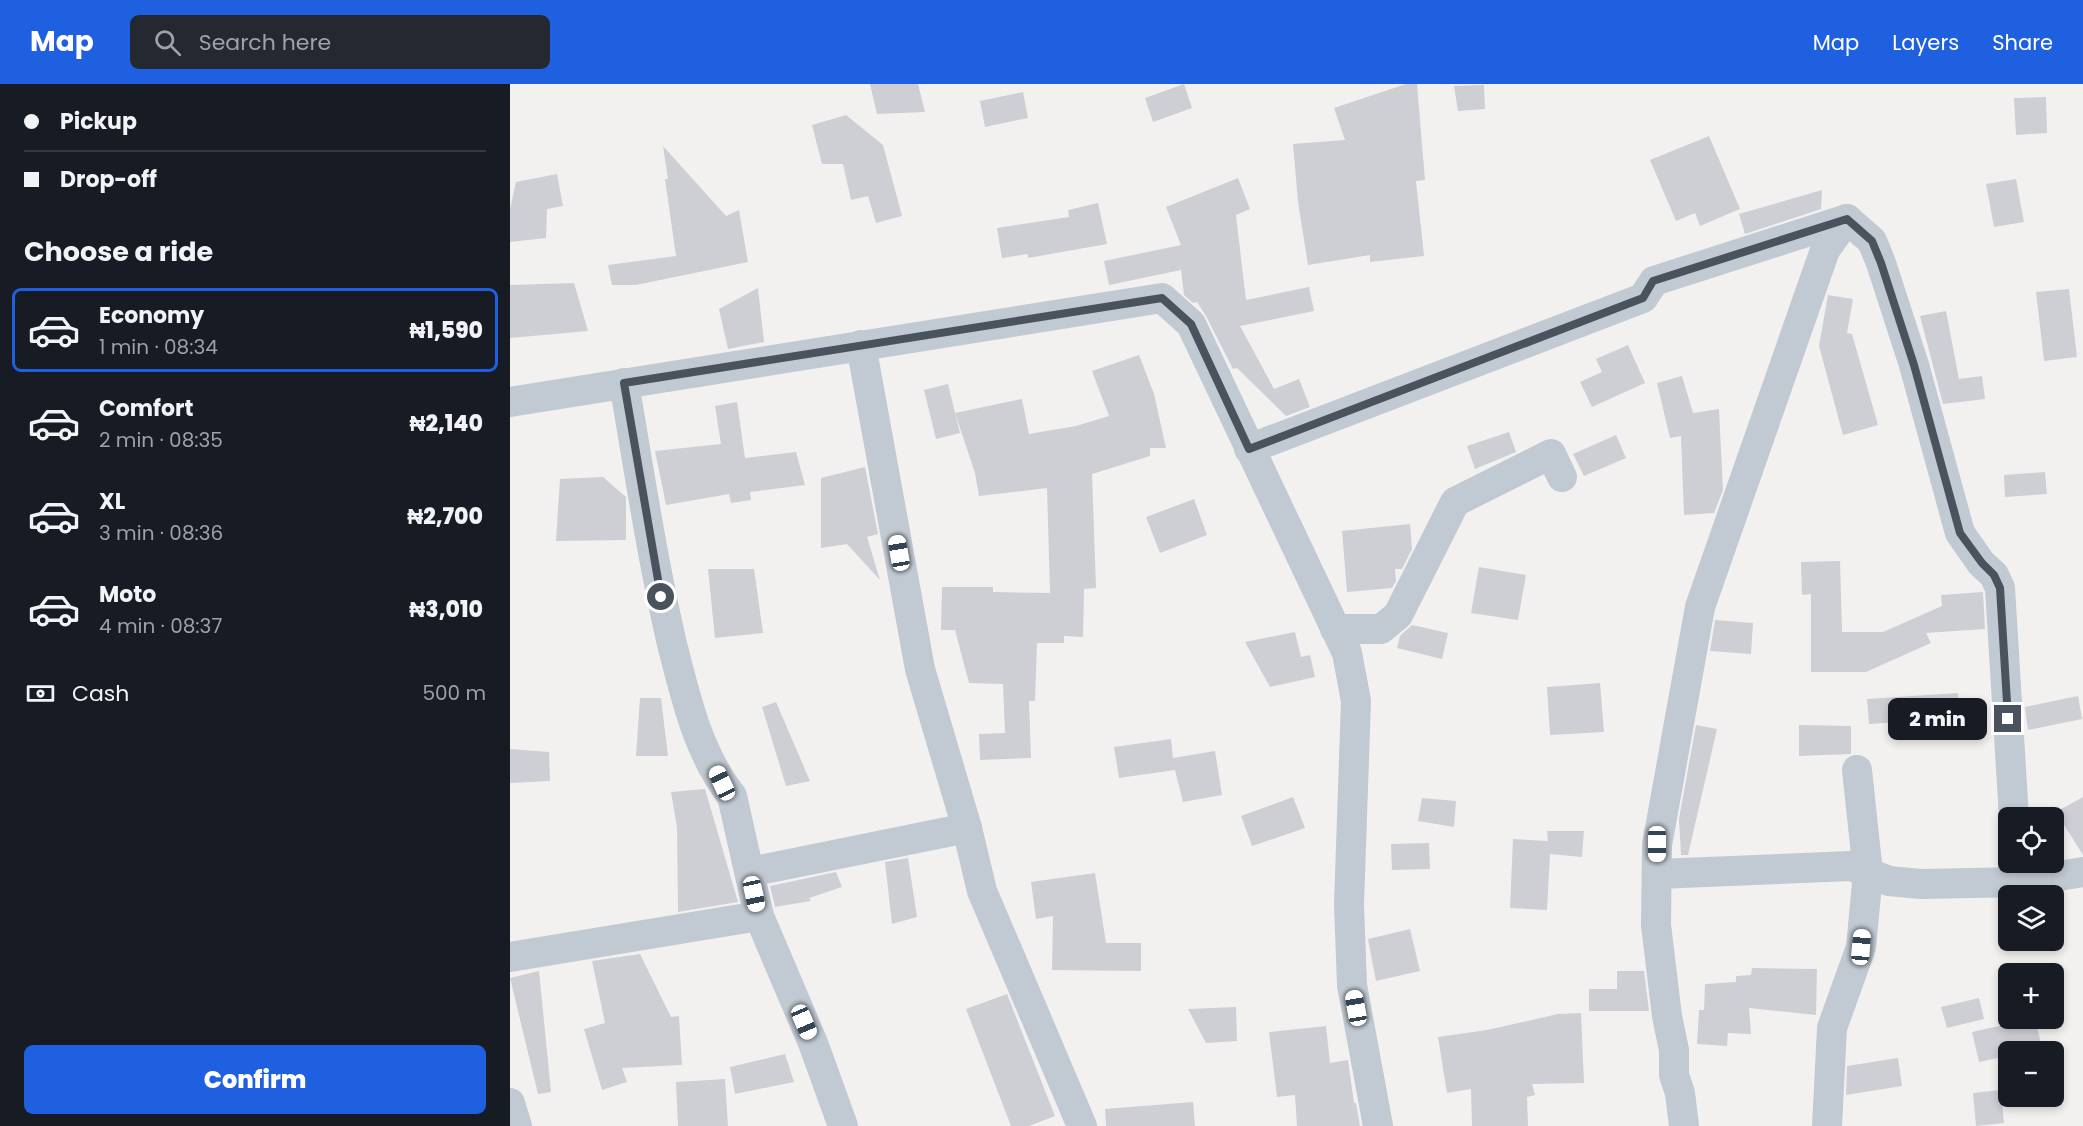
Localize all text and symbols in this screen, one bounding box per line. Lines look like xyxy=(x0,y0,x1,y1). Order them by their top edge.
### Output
search box xyxy=(130,15,550,69)
text: Map xyxy=(30,22,94,61)
icon: search xyxy=(151,26,184,59)
text: Search here xyxy=(199,27,331,58)
text: Map xyxy=(1813,28,1859,57)
text: Layers xyxy=(1892,28,1959,57)
text: Share xyxy=(1992,28,2053,57)
text: Pickup xyxy=(60,106,137,137)
text: Drop-off xyxy=(60,164,157,195)
text: Choose a ride xyxy=(24,233,213,270)
text: Economy xyxy=(99,300,204,331)
icon: car xyxy=(27,303,81,357)
text: ₦1,590 xyxy=(409,315,483,346)
text: 1 min · 08:34 xyxy=(99,333,218,361)
text: Comfort xyxy=(99,393,193,424)
icon: car xyxy=(27,396,81,450)
text: ₦2,140 xyxy=(410,408,483,439)
text: 2 min · 08:35 xyxy=(99,426,223,454)
text: XL xyxy=(99,486,125,517)
icon: car xyxy=(27,489,81,543)
text: ₦2,700 xyxy=(407,501,483,532)
text: 3 min · 08:36 xyxy=(99,519,223,547)
car xyxy=(887,534,911,572)
text: Moto xyxy=(99,579,156,610)
icon: car xyxy=(27,582,81,636)
route start xyxy=(647,583,674,610)
text: ₦3,010 xyxy=(409,594,483,625)
text: 4 min · 08:37 xyxy=(99,612,222,640)
icon: cash xyxy=(24,677,57,710)
text: Cash xyxy=(72,678,129,709)
text: 500 m xyxy=(422,679,486,707)
callout: 2 min xyxy=(1888,698,1987,740)
text: 2 min xyxy=(1909,705,1966,733)
route end xyxy=(1994,705,2021,732)
car xyxy=(706,763,738,803)
map controls xyxy=(1998,807,2064,1107)
button: locate xyxy=(1998,807,2064,873)
car xyxy=(1648,826,1666,862)
car xyxy=(741,875,767,913)
button: layers xyxy=(1998,885,2064,951)
car xyxy=(1850,928,1872,966)
button: + xyxy=(1998,963,2064,1029)
car xyxy=(1344,989,1368,1027)
car xyxy=(789,1002,819,1042)
button: − xyxy=(1998,1041,2064,1107)
button: Confirm xyxy=(24,1045,486,1114)

